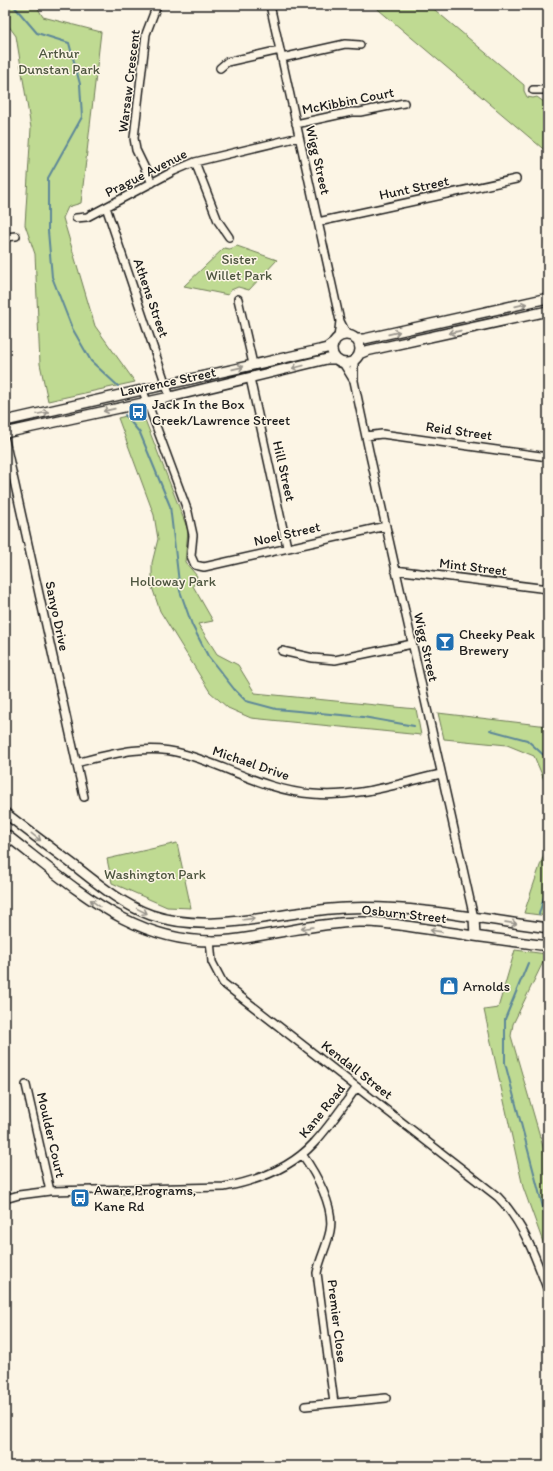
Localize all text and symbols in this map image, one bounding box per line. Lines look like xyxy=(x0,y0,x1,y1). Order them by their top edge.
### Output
street label: Warsaw Crescent xyxy=(114,28,144,134)
park label: Arthur Dunstan Park xyxy=(18,45,101,78)
street label: McKibbin Court xyxy=(300,84,396,118)
street label: Wigg Street xyxy=(302,124,334,196)
street label: Prague Avenue xyxy=(102,145,190,201)
street label: Hunt Street xyxy=(378,172,450,204)
park label: Sister Willet Park xyxy=(206,251,272,284)
street label: Athens Street xyxy=(130,256,172,340)
one-way arrow xyxy=(514,300,527,308)
one-way arrow xyxy=(387,328,400,336)
one-way arrow xyxy=(449,328,462,336)
one-way arrow xyxy=(231,363,244,371)
one-way arrow xyxy=(292,363,305,371)
street label: Lawrence Street xyxy=(119,364,217,400)
place label: Jack In the Box Creek/Lawrence Street xyxy=(152,396,290,429)
bus stop icon: Jack In the Box Creek/Lawrence Street xyxy=(127,401,149,423)
one-way arrow xyxy=(102,406,115,414)
one-way arrow xyxy=(36,408,49,416)
street label: Reid Street xyxy=(425,418,493,444)
street label: Hill Street xyxy=(269,439,299,503)
street label: Noel Street xyxy=(252,518,322,550)
street label: Mint Street xyxy=(438,554,508,580)
park label: Holloway Park xyxy=(130,573,217,590)
street label: Sanyo Drive xyxy=(41,579,73,653)
street label: Wigg Street xyxy=(410,611,442,683)
place label: Cheeky Peak Brewery xyxy=(459,626,536,659)
bar icon: Cheeky Peak Brewery xyxy=(434,631,456,653)
street label: Michael Drive xyxy=(210,742,292,784)
one-way arrow xyxy=(30,832,41,841)
park label: Washington Park xyxy=(104,866,206,883)
one-way arrow xyxy=(90,899,101,907)
street label: Osburn Street xyxy=(361,901,447,927)
one-way arrow xyxy=(136,908,148,915)
one-way arrow xyxy=(242,915,255,923)
one-way arrow xyxy=(504,919,517,927)
one-way arrow xyxy=(301,924,314,932)
one-way arrow xyxy=(430,927,443,935)
shop icon: Arnolds xyxy=(438,975,460,997)
place label: Arnolds xyxy=(463,978,510,995)
street label: Kendall Street xyxy=(318,1037,396,1103)
street label: Kane Road xyxy=(295,1080,349,1141)
street label: Moulder Court xyxy=(33,1091,69,1179)
place label: Aware Programs, Kane Rd xyxy=(94,1182,196,1215)
bus stop icon: Aware Programs, Kane Rd xyxy=(69,1187,91,1209)
street label: Premier Close xyxy=(323,1278,351,1364)

